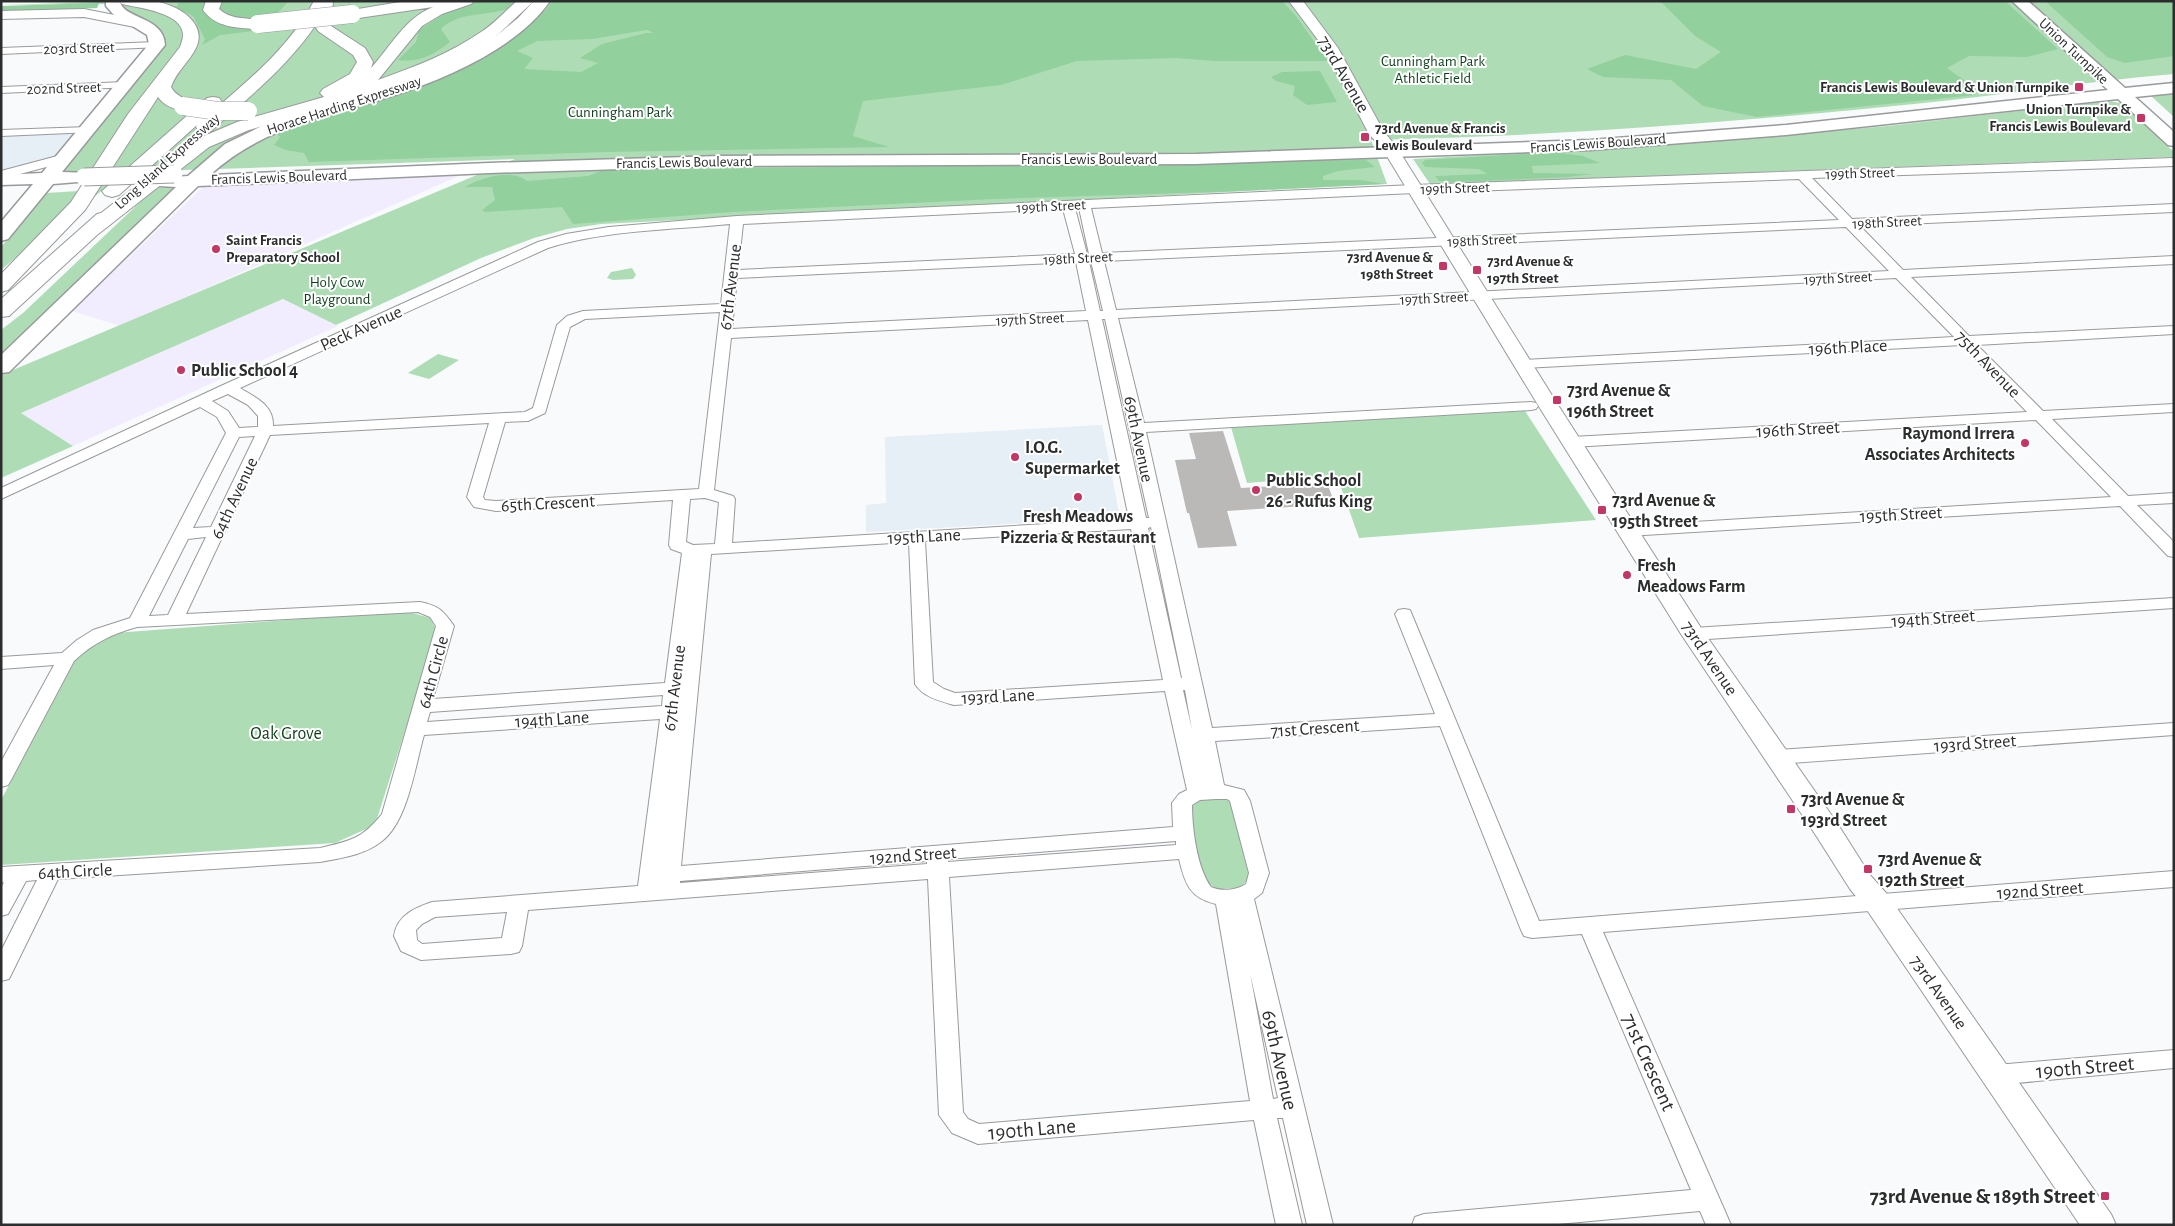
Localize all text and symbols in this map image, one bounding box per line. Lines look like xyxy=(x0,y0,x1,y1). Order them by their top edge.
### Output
street label: Union Turnpike xyxy=(2036,16,2111,87)
street label: 73rd Avenue xyxy=(1314,33,1372,116)
street label: 203rd Street xyxy=(43,40,115,57)
park label: Cunningham Park Athletic Field xyxy=(1381,54,1485,86)
street label: Horace Harding Expressway xyxy=(265,73,424,138)
street label: 202nd Street xyxy=(26,80,102,97)
place label: Francis Lewis Boulevard & Union Turnpike xyxy=(1820,80,2069,95)
marker: Francis Lewis Boulevard & Union Turnpike xyxy=(2073,81,2085,93)
place label: Union Turnpike & Francis Lewis Boulevard xyxy=(1989,102,2131,134)
park label: Cunningham Park xyxy=(568,105,672,120)
street label: Long Island Expressway xyxy=(112,110,223,212)
marker: Union Turnpike & Francis Lewis Boulevard xyxy=(2135,112,2147,124)
place label: 73rd Avenue & Francis Lewis Boulevard xyxy=(1375,121,1506,153)
marker: 73rd Avenue & Francis Lewis Boulevard xyxy=(1359,131,1371,143)
street label: Francis Lewis Boulevard xyxy=(1530,131,1667,156)
street label: Francis Lewis Boulevard xyxy=(1021,152,1157,167)
street label: Francis Lewis Boulevard xyxy=(616,154,753,171)
street label: 199th Street xyxy=(1825,165,1895,182)
street label: Francis Lewis Boulevard xyxy=(211,168,348,187)
street label: 199th Street xyxy=(1420,180,1490,197)
street label: 199th Street xyxy=(1016,197,1086,216)
street label: 198th Street xyxy=(1852,213,1922,232)
street label: 198th Street xyxy=(1447,231,1517,250)
place label: Saint Francis Preparatory School xyxy=(226,233,340,265)
marker: Saint Francis Preparatory School xyxy=(210,243,222,255)
street label: 67th Avenue xyxy=(717,243,745,331)
street label: 198th Street xyxy=(1043,249,1113,268)
place label: 73rd Avenue & 198th Street xyxy=(1347,250,1433,282)
place label: 73rd Avenue & 197th Street xyxy=(1487,254,1574,286)
marker: 73rd Avenue & 198th Street xyxy=(1437,260,1449,272)
marker: 73rd Avenue & 197th Street xyxy=(1471,264,1483,276)
street label: 197th Street xyxy=(1803,269,1873,288)
park label: Holy Cow Playground xyxy=(304,275,371,307)
street label: 197th Street xyxy=(1399,289,1469,308)
street label: Peck Avenue xyxy=(318,303,405,355)
street label: 197th Street xyxy=(995,310,1065,329)
street label: 75th Avenue xyxy=(1951,328,2023,402)
street label: 196th Place xyxy=(1808,337,1888,359)
place label: Public School 4 xyxy=(191,362,298,380)
marker: Public School 4 xyxy=(175,364,187,376)
place label: 73rd Avenue & 196th Street xyxy=(1567,382,1671,421)
marker: 73rd Avenue & 196th Street xyxy=(1551,394,1563,406)
street label: 69th Avenue xyxy=(1120,395,1156,484)
street label: 196th Street xyxy=(1756,419,1840,441)
place label: Raymond Irrera Associates Architects xyxy=(1865,425,2015,464)
marker: Raymond Irrera Associates Architects xyxy=(2019,437,2031,449)
place label: I.O.G. Supermarket xyxy=(1025,439,1120,478)
marker: I.O.G. Supermarket xyxy=(1009,451,1021,463)
street label: 64th Avenue xyxy=(208,455,262,542)
place label: Public School 26 - Rufus King xyxy=(1266,472,1373,511)
marker: Public School 26 - Rufus King xyxy=(1250,484,1262,496)
marker: Fresh Meadows Pizzeria & Restaurant xyxy=(1072,491,1084,503)
place label: 73rd Avenue & 195th Street xyxy=(1612,492,1716,531)
street label: 65th Crescent xyxy=(501,493,596,515)
marker: 73rd Avenue & 195th Street xyxy=(1596,504,1608,516)
street label: 195th Street xyxy=(1859,504,1943,526)
place label: Fresh Meadows Pizzeria & Restaurant xyxy=(1000,508,1156,547)
street label: 195th Lane xyxy=(887,526,961,548)
place label: Fresh Meadows Farm xyxy=(1637,557,1746,596)
marker: Fresh Meadows Farm xyxy=(1621,569,1633,581)
street label: 194th Street xyxy=(1891,607,1976,631)
street label: 73rd Avenue xyxy=(1678,618,1741,699)
street label: 64th Circle xyxy=(416,634,452,711)
street label: 67th Avenue xyxy=(661,644,689,732)
street label: 193rd Lane xyxy=(961,686,1035,708)
street label: 194th Lane xyxy=(514,708,590,732)
street label: 71st Crescent xyxy=(1270,717,1360,741)
park label: Oak Grove xyxy=(250,725,322,743)
street label: 193rd Street xyxy=(1933,732,2017,756)
place label: 73rd Avenue & 193rd Street xyxy=(1801,791,1905,830)
marker: 73rd Avenue & 193rd Street xyxy=(1785,803,1797,815)
street label: 192nd Street xyxy=(869,844,957,868)
place label: 73rd Avenue & 192th Street xyxy=(1878,851,1982,890)
street label: 64th Circle xyxy=(37,861,113,883)
marker: 73rd Avenue & 192th Street xyxy=(1862,863,1874,875)
street label: 192nd Street xyxy=(1996,879,2084,903)
street label: 73rd Avenue xyxy=(1906,952,1970,1033)
street label: 69th Avenue xyxy=(1258,1008,1301,1112)
street label: 71st Crescent xyxy=(1618,1010,1679,1114)
street label: 190th Street xyxy=(2035,1053,2135,1082)
street label: 190th Lane xyxy=(987,1115,1077,1144)
place label: 73rd Avenue & 189th Street xyxy=(1870,1186,2095,1207)
marker: 73rd Avenue & 189th Street xyxy=(2099,1190,2111,1202)

